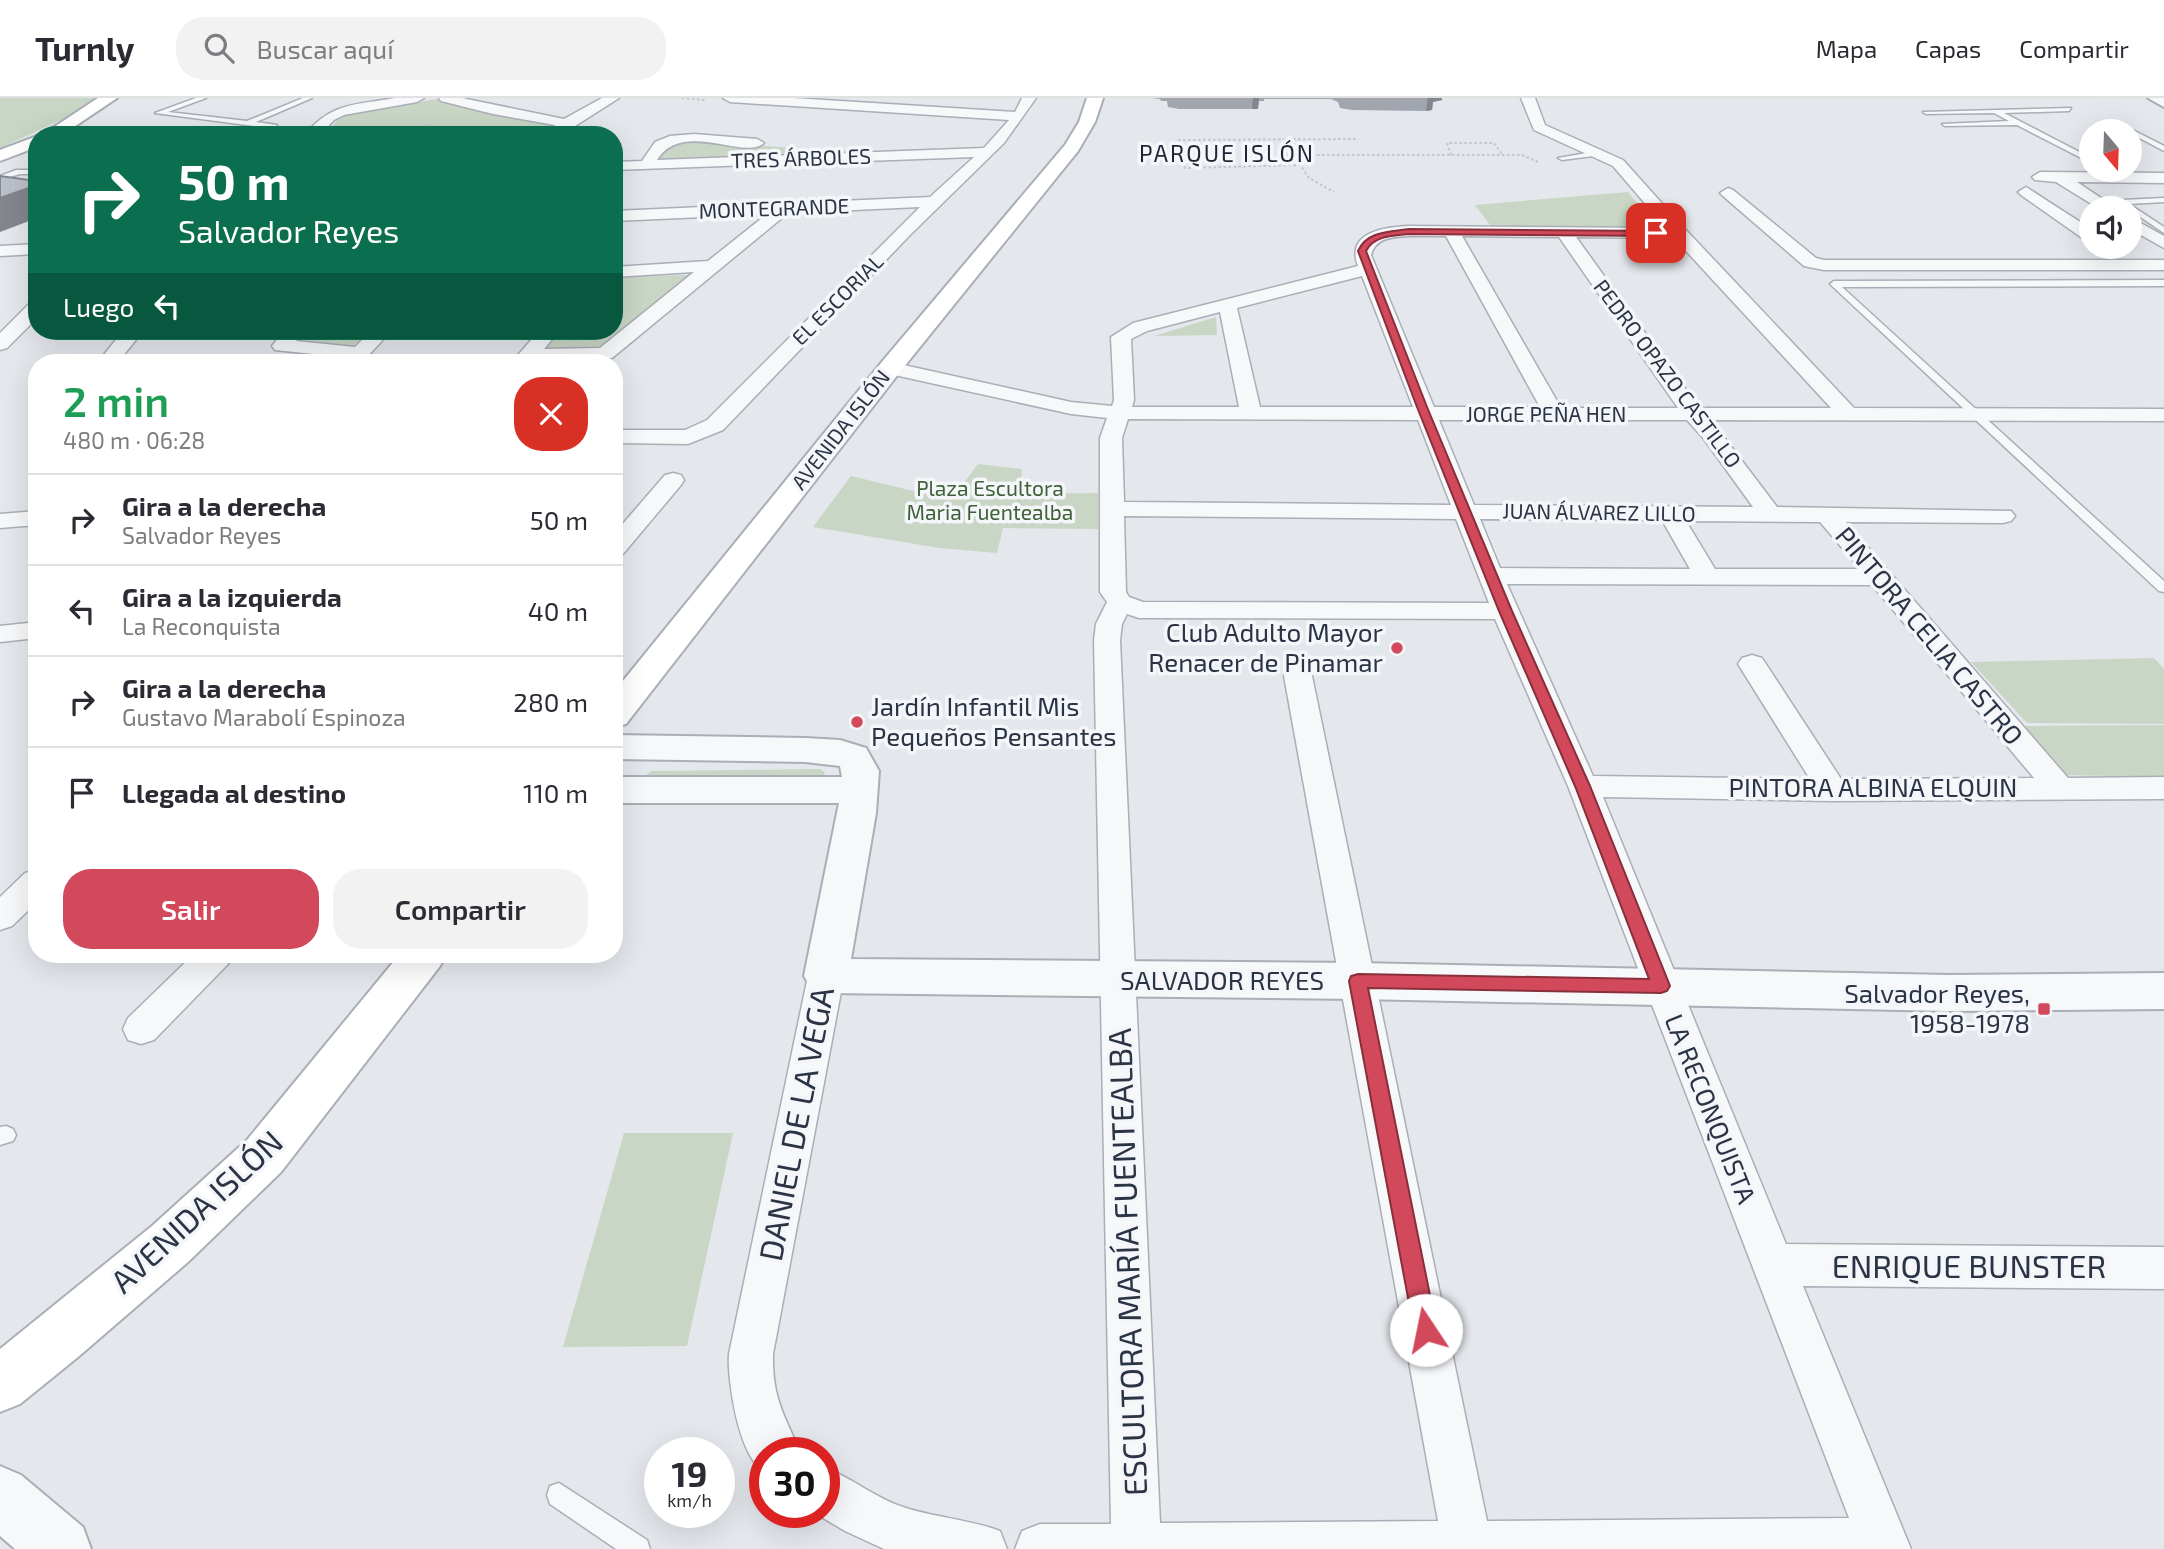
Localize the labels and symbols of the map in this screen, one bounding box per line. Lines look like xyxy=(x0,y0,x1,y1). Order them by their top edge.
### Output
north arrow xyxy=(2079,119,2142,182)
district label: PARQUE ISLÓN xyxy=(1139,139,1315,167)
street label: TRES ÁRBOLES xyxy=(730,143,872,172)
street label: MONTEGRANDE xyxy=(698,192,850,223)
pin xyxy=(1626,203,1686,263)
street label: EL ESCORIAL xyxy=(786,248,888,350)
street label: PEDRO OPAZO CASTILLO xyxy=(1589,274,1747,472)
street label: AVENIDA ISLÓN xyxy=(785,364,894,494)
street label: JORGE PEÑA HEN xyxy=(1466,401,1626,426)
park label: Plaza Escultora Maria Fuentealba xyxy=(907,475,1073,524)
street label: JUAN ÁLVAREZ LILLO xyxy=(1502,497,1696,526)
street label: PINTORA CELIA CASTRO xyxy=(1830,520,2030,750)
place label: Club Adulto Mayor Renacer de Pinamar xyxy=(1148,616,1383,677)
marker: Club Adulto Mayor Renacer de Pinamar xyxy=(1389,640,1405,656)
place label: Jardín Infantil Mis Pequeños Pensantes xyxy=(871,690,1117,751)
marker: Jardín Infantil Mis Pequeños Pensantes xyxy=(849,714,865,730)
street label: PINTORA ALBINA ELQUIN xyxy=(1729,771,2017,802)
street label: SALVADOR REYES xyxy=(1120,964,1324,995)
place label: Salvador Reyes, 1958-1978 xyxy=(1844,977,2030,1038)
street label: DANIEL DE LA VEGA xyxy=(750,983,840,1264)
marker: Salvador Reyes, 1958-1978 xyxy=(2036,1001,2052,1017)
street label: LA RECONQUISTA xyxy=(1659,1009,1763,1208)
street label: ESCULTORA MARÍA FUENTEALBA xyxy=(1099,1027,1153,1497)
street label: AVENIDA ISLÓN xyxy=(102,1121,289,1300)
street label: ENRIQUE BUNSTER xyxy=(1832,1246,2106,1285)
position arrow xyxy=(1389,1293,1463,1367)
speed limit sign: 30 xyxy=(749,1437,840,1528)

